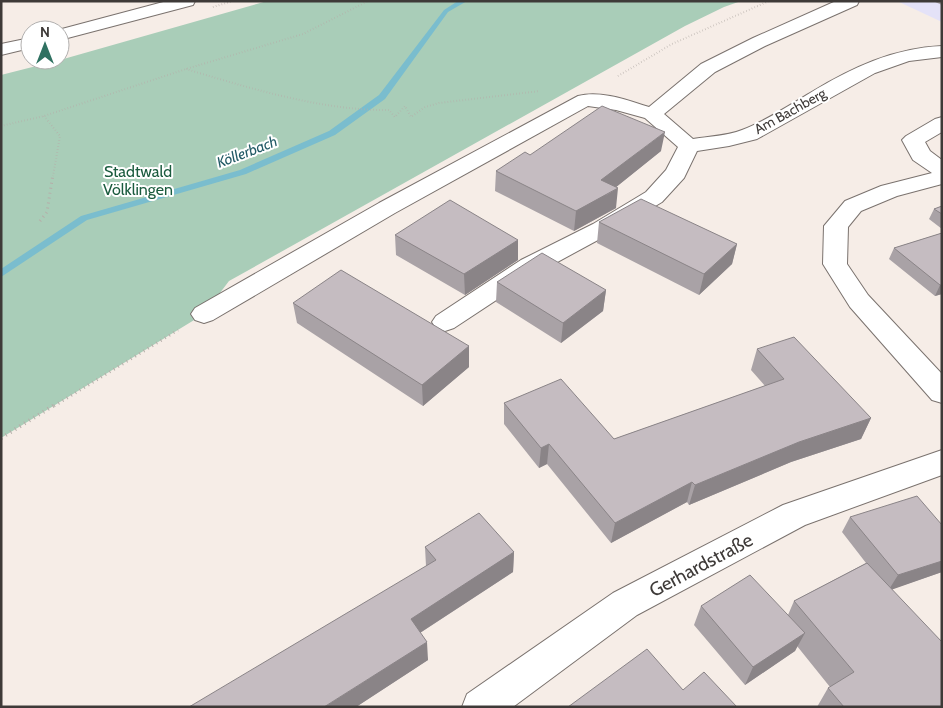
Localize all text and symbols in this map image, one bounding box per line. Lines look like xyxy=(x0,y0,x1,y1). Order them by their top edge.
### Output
north arrow xyxy=(20,20,70,70)
text: N xyxy=(40,23,50,41)
street label: Am Bachberg xyxy=(751,83,830,138)
water label: Köllerbach xyxy=(214,132,280,172)
park label: Stadtwald Völklingen xyxy=(103,162,173,199)
street label: Gerhardstraße xyxy=(645,528,757,602)

